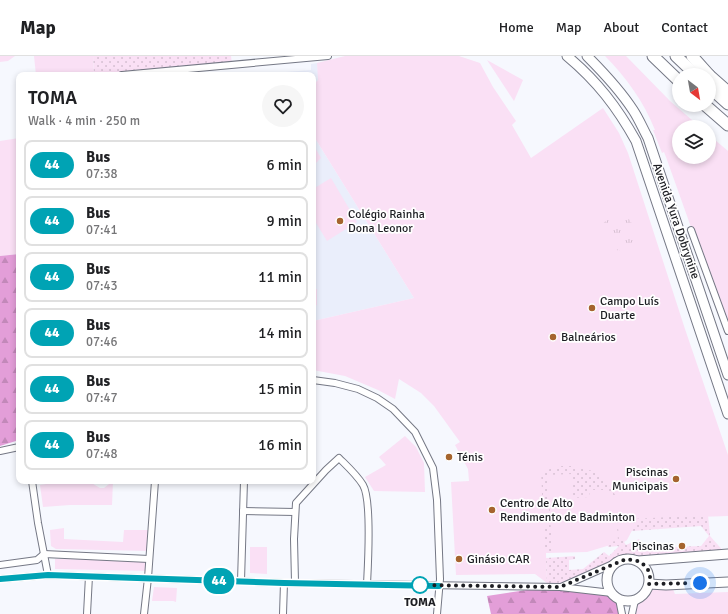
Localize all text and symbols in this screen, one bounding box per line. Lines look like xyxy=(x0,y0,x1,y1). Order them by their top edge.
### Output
text: Map xyxy=(20,16,56,40)
text: Home xyxy=(499,19,534,36)
text: Map xyxy=(556,19,581,36)
text: About xyxy=(603,19,639,36)
text: Contact xyxy=(661,19,708,36)
north arrow xyxy=(672,68,716,112)
map controls xyxy=(672,68,716,164)
button: heart xyxy=(262,85,304,127)
text: TOMA xyxy=(28,86,77,110)
text: Walk · 4 min · 250 m xyxy=(28,113,140,129)
button: layers xyxy=(672,120,716,164)
text: Bus xyxy=(86,148,110,166)
text: 44 xyxy=(44,156,60,173)
text: 6 min xyxy=(266,156,302,174)
street label: Avenida Yura Dobrynine xyxy=(649,161,703,281)
text: 07:38 xyxy=(86,166,118,182)
text: Bus xyxy=(86,204,110,222)
place label: Colégio Rainha Dona Leonor xyxy=(348,207,425,236)
text: 44 xyxy=(44,212,60,229)
text: 9 min xyxy=(266,212,302,230)
marker: Colégio Rainha Dona Leonor xyxy=(335,216,345,226)
text: 07:41 xyxy=(86,222,118,238)
text: Bus xyxy=(86,260,110,278)
text: 44 xyxy=(44,268,60,285)
text: 11 min xyxy=(258,268,302,286)
text: 07:43 xyxy=(86,278,118,294)
place label: Campo Luís Duarte xyxy=(600,294,659,323)
marker: Campo Luís Duarte xyxy=(587,303,597,313)
text: Bus xyxy=(86,316,110,334)
text: 44 xyxy=(44,324,60,341)
text: 14 min xyxy=(258,324,302,342)
place label: Balneários xyxy=(561,330,616,345)
marker: Balneários xyxy=(548,332,558,342)
text: 07:46 xyxy=(86,334,118,350)
text: Bus xyxy=(86,372,110,390)
text: 44 xyxy=(44,380,60,397)
text: 15 min xyxy=(258,380,302,398)
text: 07:47 xyxy=(86,390,118,406)
text: Bus xyxy=(86,428,110,446)
text: 44 xyxy=(44,436,60,453)
text: 16 min xyxy=(258,436,302,454)
text: 07:48 xyxy=(86,446,118,462)
place label: Ténis xyxy=(457,450,483,465)
marker: Ténis xyxy=(444,452,454,462)
place label: Piscinas Municipais xyxy=(612,465,668,494)
marker: Piscinas Municipais xyxy=(671,474,681,484)
place label: Centro de Alto Rendimento de Badminton xyxy=(500,496,635,525)
marker: Centro de Alto Rendimento de Badminton xyxy=(487,505,497,515)
place label: Piscinas xyxy=(632,539,674,554)
marker: Piscinas xyxy=(677,541,687,551)
place label: Ginásio CAR xyxy=(467,552,530,567)
marker: Ginásio CAR xyxy=(454,554,464,564)
line badge: 44 xyxy=(201,568,237,594)
text: 44 xyxy=(211,572,227,589)
your location xyxy=(690,573,710,593)
marker: TOMA xyxy=(411,576,429,594)
place label: TOMA xyxy=(404,595,436,610)

